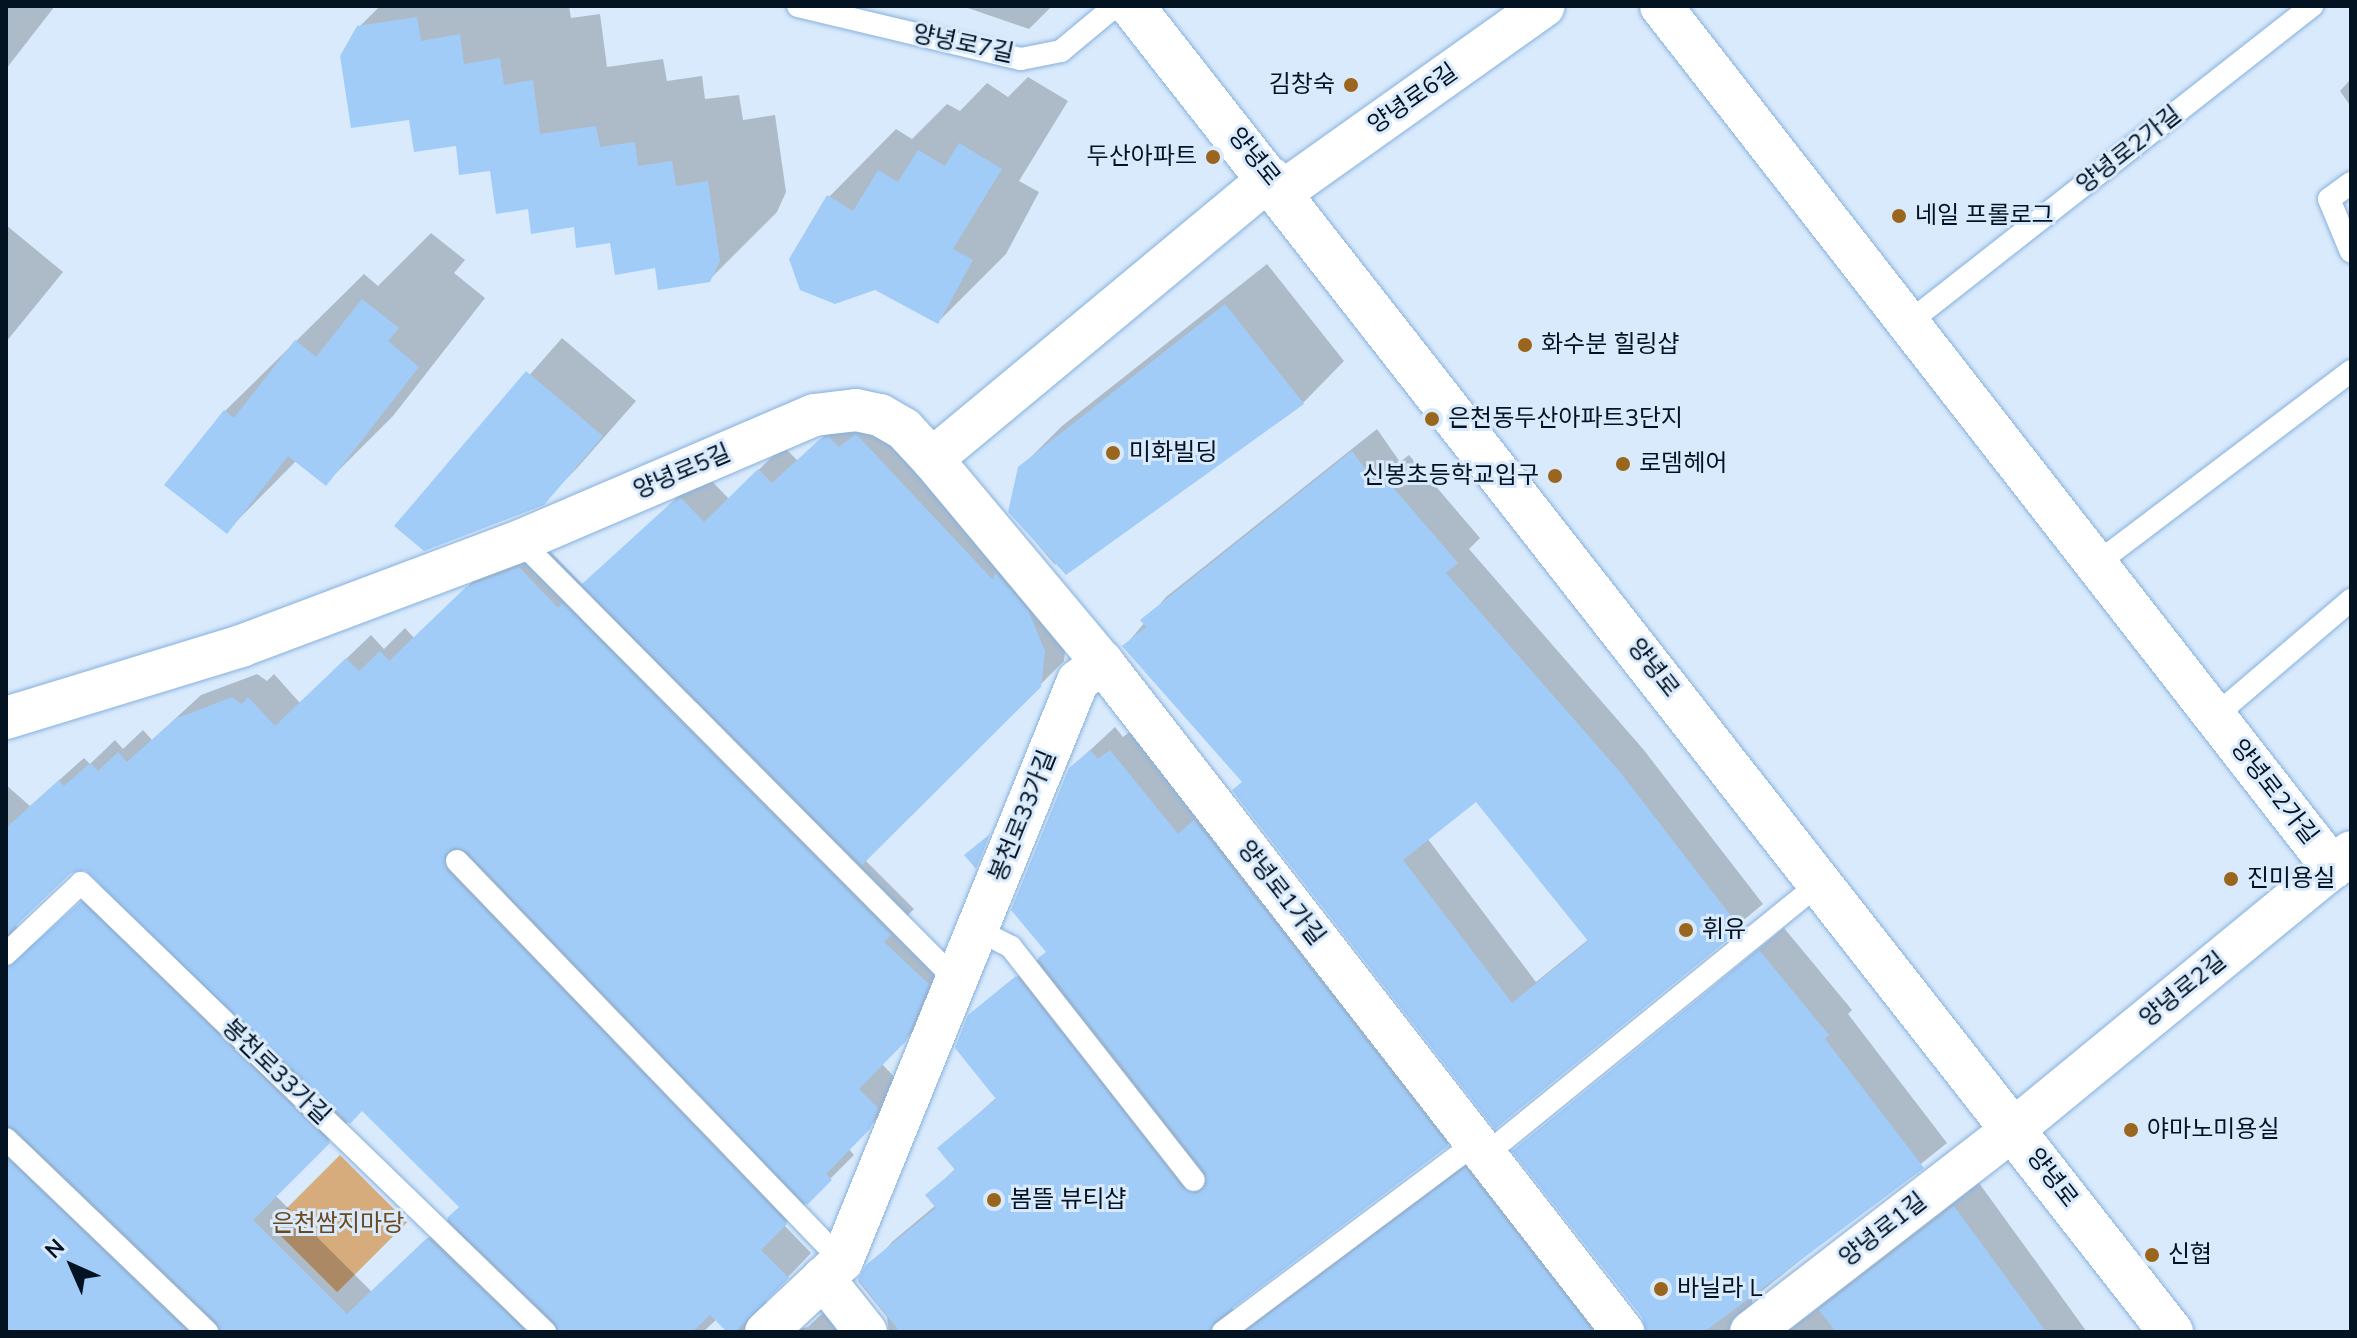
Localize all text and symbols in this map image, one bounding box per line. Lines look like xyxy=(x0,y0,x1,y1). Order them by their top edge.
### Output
street label: 양녕로7길 xyxy=(910,19,1016,69)
street label: 양녕로6길 xyxy=(1363,58,1463,140)
place label: 김창숙 xyxy=(1269,71,1335,99)
marker: 김창숙 xyxy=(1342,76,1360,94)
street label: 양녕로2가길 xyxy=(2071,100,2187,200)
street label: 양녕로 xyxy=(1222,122,1286,192)
place label: 두산아파트 xyxy=(1087,143,1197,171)
marker: 두산아파트 xyxy=(1204,148,1222,166)
place label: 네일 프롤로그 xyxy=(1915,202,2054,230)
marker: 네일 프롤로그 xyxy=(1890,207,1908,225)
place label: 화수분 힐링샵 xyxy=(1541,331,1680,359)
marker: 화수분 힐링샵 xyxy=(1516,336,1534,354)
place label: 은천동두산아파트3단지 xyxy=(1448,405,1683,433)
marker: 은천동두산아파트3단지 xyxy=(1423,410,1441,428)
street label: 양녕로5길 xyxy=(629,439,735,505)
place label: 미화빌딩 xyxy=(1129,439,1217,467)
marker: 미화빌딩 xyxy=(1104,444,1122,462)
place label: 로뎀헤어 xyxy=(1639,450,1727,478)
marker: 로뎀헤어 xyxy=(1614,455,1632,473)
place label: 신봉초등학교입구 xyxy=(1362,462,1539,490)
marker: 신봉초등학교입구 xyxy=(1546,467,1564,485)
street label: 양녕로 xyxy=(1621,633,1685,703)
street label: 양녕로2가길 xyxy=(2224,734,2324,850)
street label: 봉천로33가길 xyxy=(984,746,1062,886)
street label: 양녕로1가길 xyxy=(1231,835,1331,951)
place label: 진미용실 xyxy=(2247,865,2335,893)
marker: 진미용실 xyxy=(2222,870,2240,888)
place label: 휘유 xyxy=(1702,916,1746,944)
marker: 휘유 xyxy=(1677,921,1695,939)
street label: 양녕로2길 xyxy=(2134,946,2232,1034)
street label: 봉천로33가길 xyxy=(216,1013,336,1131)
place label: 야마노미용실 xyxy=(2147,1116,2279,1144)
marker: 야마노미용실 xyxy=(2122,1121,2140,1139)
street label: 양녕로 xyxy=(2020,1143,2084,1213)
place label: 봄뜰 뷰티샵 xyxy=(1010,1186,1127,1214)
street label: 양녕로1길 xyxy=(1834,1187,1932,1273)
marker: 봄뜰 뷰티샵 xyxy=(985,1191,1003,1209)
park label: 은천쌈지마당 xyxy=(272,1210,404,1238)
north arrow xyxy=(32,1226,112,1306)
text: N xyxy=(39,1233,71,1265)
place label: 신협 xyxy=(2168,1241,2212,1269)
marker: 신협 xyxy=(2143,1246,2161,1264)
place label: 바닐라 L xyxy=(1677,1275,1762,1303)
marker: 바닐라 L xyxy=(1652,1280,1670,1298)

